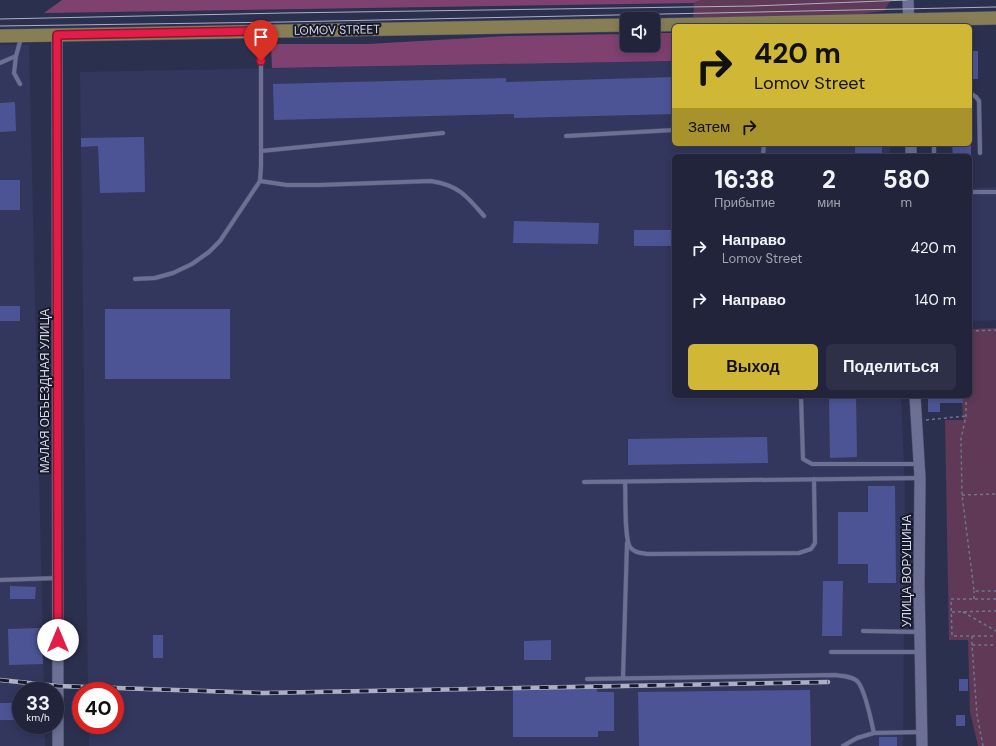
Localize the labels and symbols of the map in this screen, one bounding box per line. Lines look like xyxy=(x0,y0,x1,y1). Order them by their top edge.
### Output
pin xyxy=(244,20,278,61)
street label: LOMOV STREET xyxy=(294,21,380,39)
street label: МАЛАЯ ОБЪЕЗДНАЯ УЛИЦА xyxy=(37,309,53,473)
street label: УЛИЦА ВОРУШИНА xyxy=(899,515,915,627)
position arrow xyxy=(37,619,79,661)
speed limit sign: 40 xyxy=(72,682,124,734)

